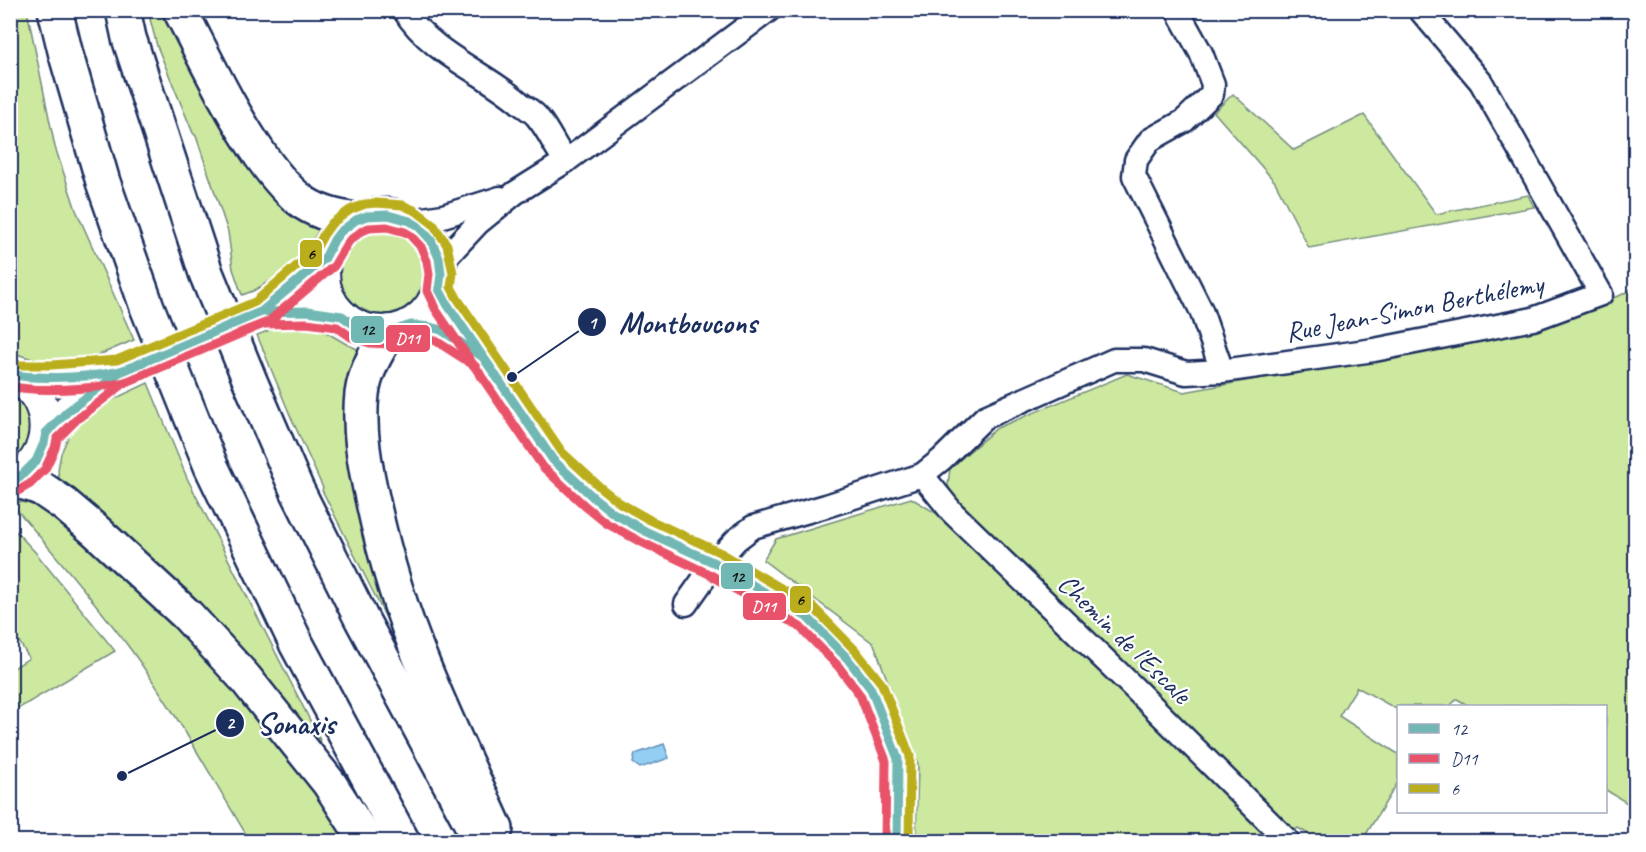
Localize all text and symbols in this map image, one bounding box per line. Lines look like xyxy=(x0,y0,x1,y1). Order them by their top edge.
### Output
line badge: 6 xyxy=(299,239,323,268)
text: 6 xyxy=(307,244,316,264)
street label: Rue Jean-Simon Berthélemy xyxy=(1282,265,1548,350)
callout: Montboucons xyxy=(577,298,769,346)
text: Montboucons xyxy=(619,304,760,342)
text: 1 xyxy=(588,312,598,334)
line badge: 12 xyxy=(350,315,385,344)
text: 12 xyxy=(360,320,376,340)
line badge: D11 xyxy=(385,324,431,353)
text: D11 xyxy=(396,329,422,349)
line badge: 12 xyxy=(720,562,754,590)
street label: Chemin de l'Escale xyxy=(1051,566,1200,712)
text: 12 xyxy=(730,567,746,587)
line badge: 6 xyxy=(789,585,812,614)
text: 6 xyxy=(796,590,805,610)
line badge: D11 xyxy=(742,592,787,621)
text: D11 xyxy=(752,597,778,617)
callout: Sonaxis xyxy=(215,699,347,747)
text: Sonaxis xyxy=(257,705,339,743)
legend xyxy=(1397,705,1607,813)
text: 2 xyxy=(226,712,236,734)
text: 12 xyxy=(1451,718,1469,740)
text: D11 xyxy=(1451,748,1479,770)
text: 6 xyxy=(1451,778,1460,800)

